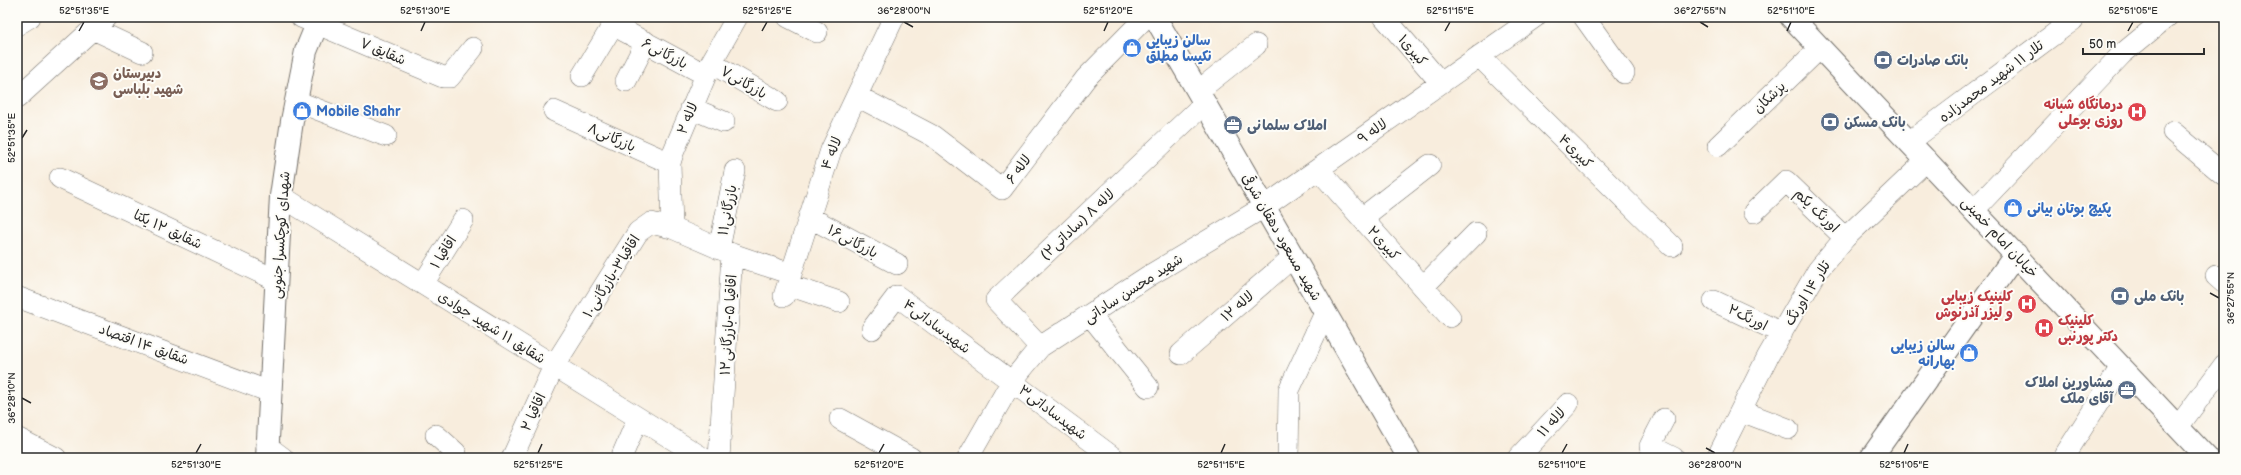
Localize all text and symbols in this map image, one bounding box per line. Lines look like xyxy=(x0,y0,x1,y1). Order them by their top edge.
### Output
text: 52°51'35"E xyxy=(59,5,109,17)
text: 52°51'30"E xyxy=(400,5,450,17)
text: 52°51'25"E xyxy=(742,5,792,17)
text: 36°28'00"N xyxy=(877,5,931,17)
text: 52°51'20"E xyxy=(1083,5,1133,17)
text: 52°51'15"E xyxy=(1426,5,1474,17)
text: 36°27'55"N xyxy=(1674,5,1726,17)
text: 52°51'10"E xyxy=(1767,5,1815,17)
text: 52°51'05"E xyxy=(2108,5,2158,17)
scale bar xyxy=(2083,30,2204,56)
street label: کبیری۱ xyxy=(1394,31,1431,69)
place label: سالن زیبایی نکیسا مطلق xyxy=(1146,32,1211,65)
street label: شقایق ۷ xyxy=(357,34,408,69)
street label: بازرگانی۶ xyxy=(639,34,691,73)
street label: تلار ۱۱ شهید محمدزاده xyxy=(1936,36,2048,126)
shop icon: سالن زیبایی نکیسا مطلق xyxy=(1121,37,1143,59)
text: 50 m xyxy=(2089,37,2116,52)
bank icon: بانک صادرات xyxy=(1872,49,1894,71)
place label: بانک صادرات xyxy=(1897,52,1969,69)
street label: بازرگانی۷ xyxy=(717,62,770,103)
place label: دبیرستان شهید بلباسی xyxy=(113,65,183,98)
school or university icon: دبیرستان شهید بلباسی xyxy=(88,70,110,92)
street label: پزشکان xyxy=(1750,78,1790,118)
place label: درمانگاه شبانه روزی بوعلی xyxy=(2043,95,2123,130)
shop icon: Mobile Shahr xyxy=(291,100,313,122)
street label: لاله ۲ xyxy=(673,100,702,137)
hospital icon: درمانگاه شبانه روزی بوعلی xyxy=(2126,101,2148,123)
place label: Mobile Shahr xyxy=(316,103,401,120)
bank icon: بانک مسکن xyxy=(1819,111,1841,133)
text: 52°51'35"E xyxy=(6,113,18,163)
office icon: املاک سلمانی xyxy=(1222,114,1244,136)
place label: بانک مسکن xyxy=(1844,114,1906,131)
street label: لاله ۹ xyxy=(1354,115,1390,148)
place label: املاک سلمانی xyxy=(1247,117,1327,134)
street label: بازرگانی۸ xyxy=(585,119,639,156)
street label: کبیری۴ xyxy=(1555,131,1596,172)
street label: لاله ۴ xyxy=(817,134,845,172)
street label: لاله ۶ xyxy=(1002,151,1035,187)
street label: شهدای کوچکسرا جنوبی xyxy=(268,171,294,300)
street label: شهید مسعود دهقان شرقی xyxy=(1237,171,1325,304)
street label: بازرگانی۱۱ xyxy=(714,183,741,237)
street label: اورنگ یکم xyxy=(1789,185,1843,237)
street label: لاله ۸ (ساداتی۲) xyxy=(1037,186,1118,263)
street label: خیابان امام خمینی xyxy=(1956,193,2041,283)
shop icon: پکیج بوتان بیانی xyxy=(2002,197,2024,219)
place label: پکیج بوتان بیانی xyxy=(2027,200,2111,218)
street label: شقایق ۱۲ یکتا xyxy=(131,206,205,253)
street label: بازرگانی۱۶ xyxy=(825,221,881,262)
street label: کبیری۲ xyxy=(1364,223,1403,264)
street label: اقاقیا۳-بازرگانی۱۰ xyxy=(579,232,644,321)
street label: اقاقیا ۱ xyxy=(427,233,460,272)
street label: شهید محسن ساداتی xyxy=(1081,250,1186,327)
street label: تلار ۱۴ اورنگ xyxy=(1781,257,1835,329)
text: 36°27'55"N xyxy=(2225,272,2237,324)
street label: اقاقیا ۵-بازرگانی۱۲ xyxy=(716,274,741,376)
bank icon: بانک ملی xyxy=(2109,285,2131,307)
street label: شقایق ۱۱ شهید جوادی xyxy=(435,288,549,367)
street label: لاله ۱۲ xyxy=(1217,288,1257,325)
place label: کلینیک زیبایی و لیزر آذرنوش xyxy=(1936,288,2014,322)
place label: بانک ملی xyxy=(2134,288,2184,305)
hospital icon: کلینیک زیبایی و لیزر آذرنوش xyxy=(2016,293,2038,315)
street label: شهیدساداتی۴ xyxy=(900,296,974,357)
street label: اورنگ۲ xyxy=(1725,301,1770,334)
place label: کلینیک دکتر پورنبی xyxy=(2058,312,2118,346)
hospital icon: کلینیک دکتر پورنبی xyxy=(2033,317,2055,339)
street label: شقایق ۱۴ اقتصاد xyxy=(97,320,191,369)
place label: سالن زیبایی بهارانه xyxy=(1890,337,1955,370)
shop icon: سالن زیبایی بهارانه xyxy=(1958,342,1980,364)
text: 36°28'10"N xyxy=(6,372,18,424)
place label: مشاورین املاک آقای ملک xyxy=(2025,374,2114,407)
office icon: مشاورین املاک آقای ملک xyxy=(2116,379,2138,401)
street label: شهیدساداتی۳ xyxy=(1015,381,1090,443)
street label: اقاقیا ۲ xyxy=(517,390,550,434)
street label: لاله ۱۱ xyxy=(1534,404,1569,440)
text: 52°51'30"E xyxy=(171,459,221,471)
text: 52°51'25"E xyxy=(513,459,563,471)
text: 52°51'20"E xyxy=(854,459,904,471)
text: 52°51'15"E xyxy=(1197,459,1245,471)
text: 52°51'10"E xyxy=(1538,459,1586,471)
text: 36°28'00"N xyxy=(1688,459,1742,471)
text: 52°51'05"E xyxy=(1879,459,1929,471)

